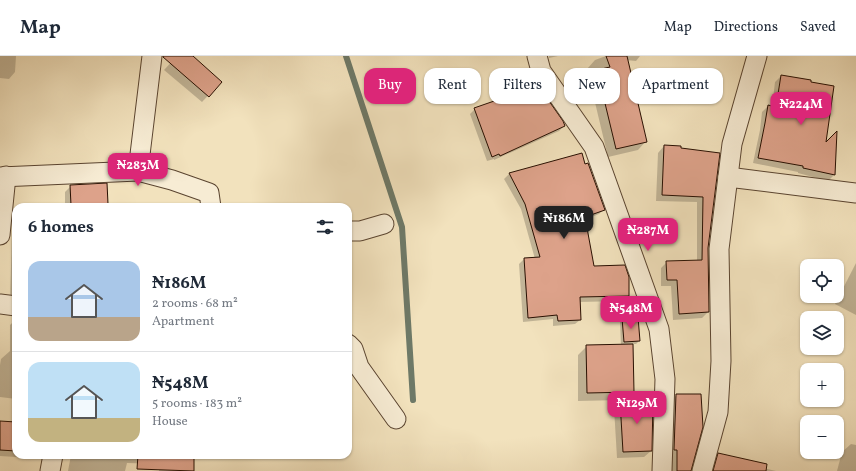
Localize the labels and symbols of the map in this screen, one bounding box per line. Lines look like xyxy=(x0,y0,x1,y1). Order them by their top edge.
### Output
pin: ₦224M xyxy=(773,92,829,126)
pin: ₦283M xyxy=(110,153,166,187)
pin: ₦186M xyxy=(536,206,592,240)
pin: ₦287M xyxy=(620,218,676,252)
pin: ₦548M xyxy=(603,296,659,330)
pin: ₦129M xyxy=(609,391,665,425)

